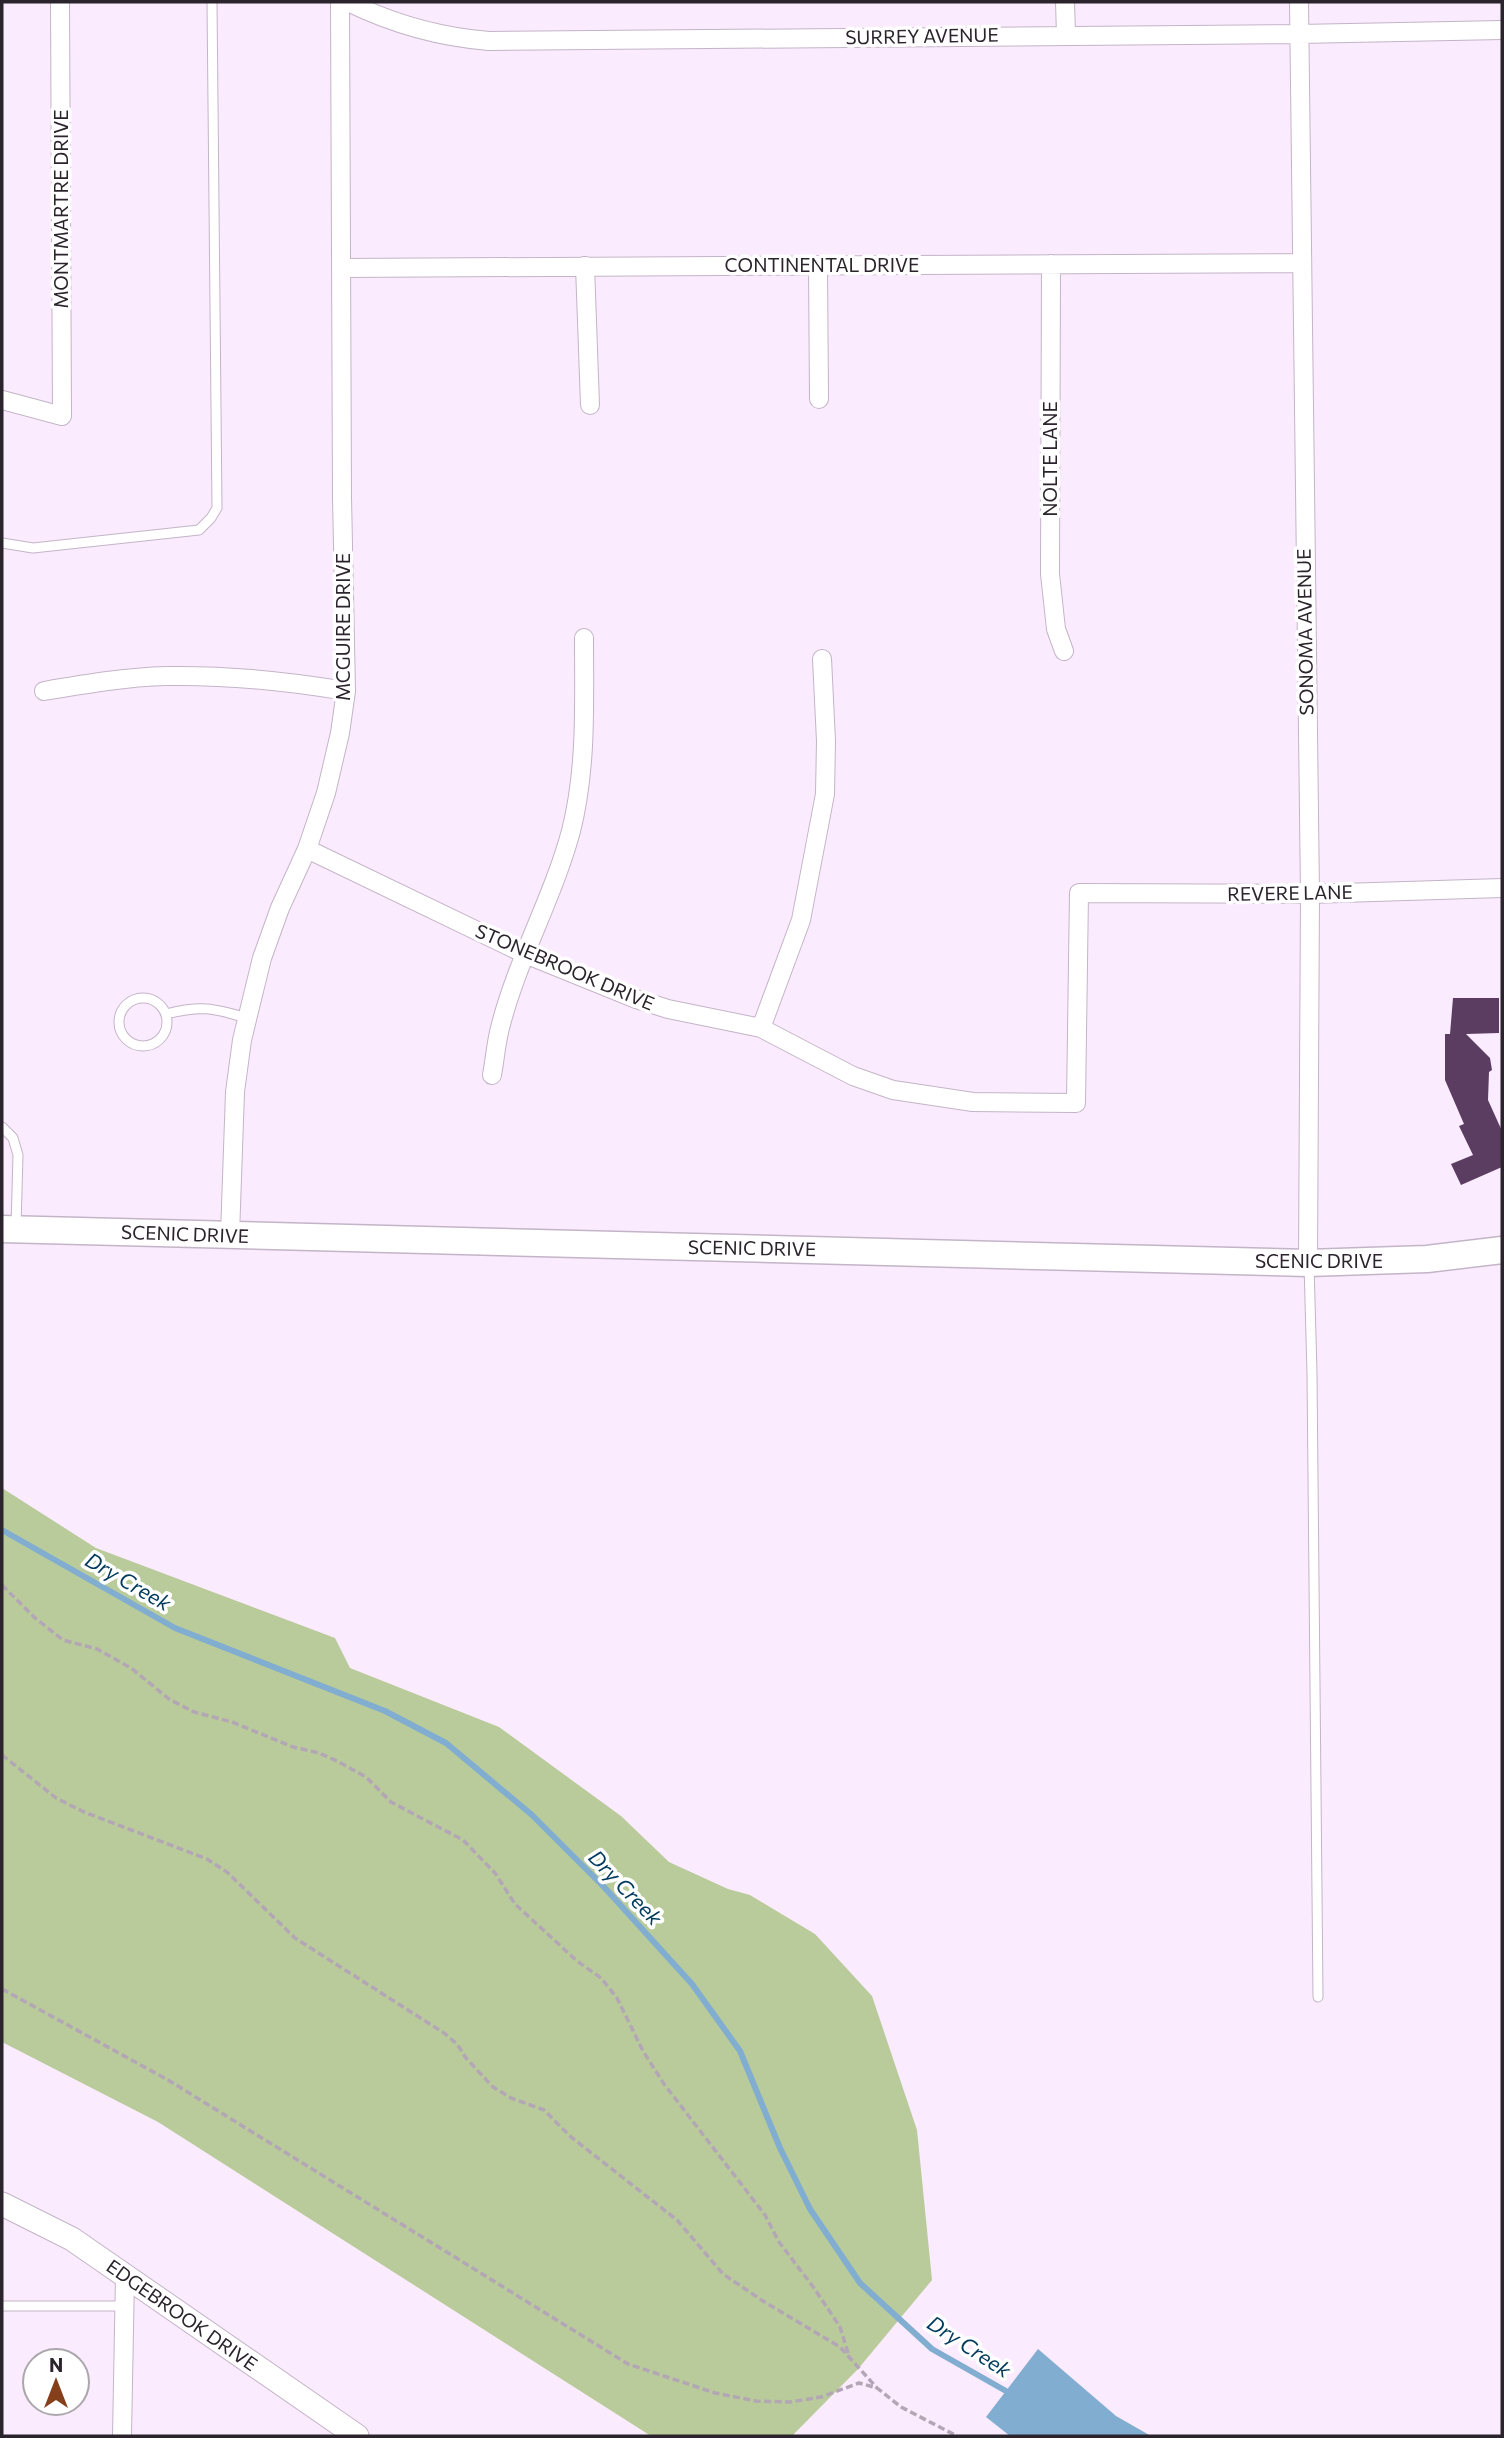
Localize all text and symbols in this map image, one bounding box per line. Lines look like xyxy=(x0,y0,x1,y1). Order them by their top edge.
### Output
street label: SURREY AVENUE xyxy=(845,23,999,48)
street label: MONTMARTRE DRIVE xyxy=(49,109,72,309)
street label: CONTINENTAL DRIVE xyxy=(725,253,919,276)
street label: NOLTE LANE xyxy=(1038,401,1061,517)
street label: SONOMA AVENUE xyxy=(1292,549,1317,716)
street label: MCGUIRE DRIVE xyxy=(331,553,354,701)
street label: REVERE LANE xyxy=(1227,880,1353,905)
street label: STONEBROOK DRIVE xyxy=(472,918,658,1015)
street label: SCENIC DRIVE xyxy=(121,1220,249,1247)
street label: SCENIC DRIVE xyxy=(688,1235,816,1260)
street label: SCENIC DRIVE xyxy=(1255,1249,1383,1272)
water label: Dry Creek xyxy=(81,1546,177,1616)
water label: Dry Creek xyxy=(584,1844,668,1930)
street label: EDGEBROOK DRIVE xyxy=(102,2254,262,2375)
water label: Dry Creek xyxy=(923,2309,1017,2382)
north arrow xyxy=(21,2347,91,2417)
text: N xyxy=(49,2353,63,2376)

